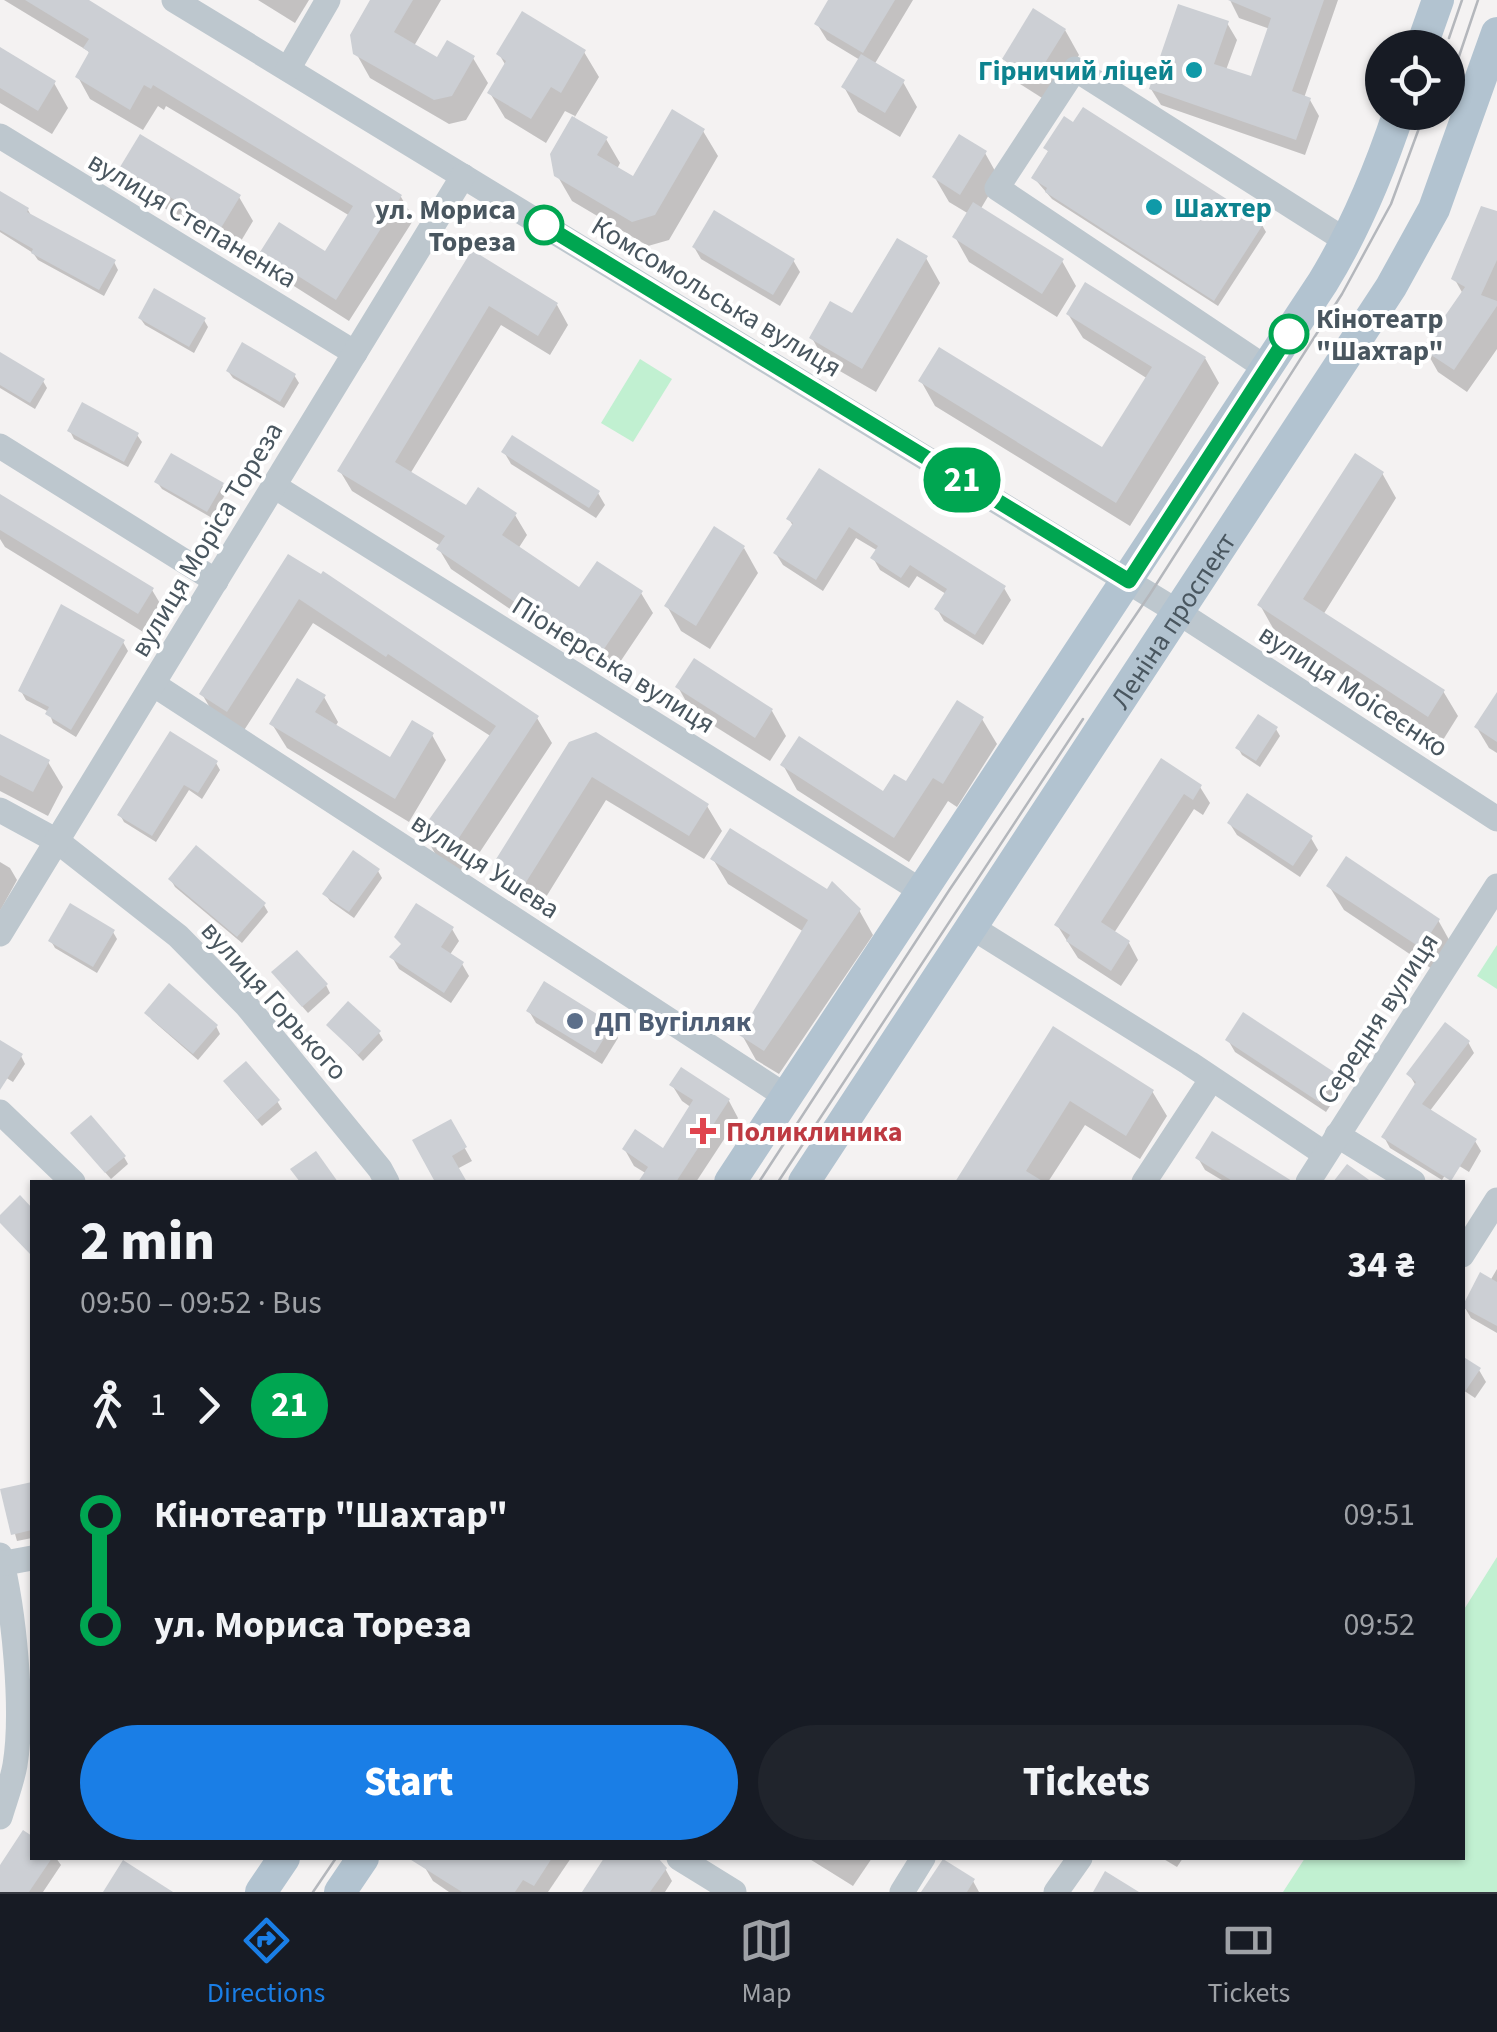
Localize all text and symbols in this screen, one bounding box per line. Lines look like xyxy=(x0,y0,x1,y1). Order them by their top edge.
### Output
map controls xyxy=(1365,30,1465,130)
button: locate xyxy=(1365,30,1465,130)
place label: Гірничий ліцей xyxy=(978,51,1174,91)
marker: Гірничий ліцей xyxy=(1183,59,1205,81)
street label: вулиця Степаненка xyxy=(80,142,305,298)
place label: Шахтер xyxy=(1174,188,1272,228)
place label: ул. Мориса Тореза xyxy=(375,190,516,262)
marker: Шахтер xyxy=(1143,196,1165,218)
marker: ул. Мориса Тореза xyxy=(525,206,563,244)
street label: Комсомольська вулиця xyxy=(584,206,849,387)
place label: Кінотеатр "Шахтар" xyxy=(1316,299,1444,371)
marker: Кінотеатр "Шахтар" xyxy=(1270,315,1308,353)
street label: вулиця Моріса Тореза xyxy=(121,414,293,665)
line badge: 21 xyxy=(917,448,1007,512)
text: 21 xyxy=(944,455,980,505)
street label: Леніна проспект xyxy=(1101,524,1246,717)
street label: Піонерська вулиця xyxy=(504,586,723,743)
street label: вулиця Моісеєнко xyxy=(1251,614,1456,767)
street label: вулиця Ушева xyxy=(403,803,568,929)
street label: вулиця Горького xyxy=(192,912,357,1089)
street label: Середня вулиця xyxy=(1307,925,1448,1112)
place label: ДП Вугілляк xyxy=(595,1002,752,1042)
marker: ДП Вугілляк xyxy=(564,1010,586,1032)
place label: Поликлиника xyxy=(726,1112,903,1152)
marker: Поликлиника xyxy=(690,1118,716,1144)
text: 2 min xyxy=(80,1203,215,1281)
text: 34 ₴ xyxy=(1347,1238,1415,1292)
text: 09:50 – 09:52 · Bus xyxy=(80,1280,322,1326)
icon: walk xyxy=(80,1378,135,1433)
icon: forward xyxy=(181,1378,236,1433)
text: 21 xyxy=(271,1380,308,1430)
text: 1 xyxy=(150,1382,166,1428)
text: Кінотеатр "Шахтар" xyxy=(154,1488,508,1542)
text: 09:51 xyxy=(1343,1492,1415,1538)
text: ул. Мориса Тореза xyxy=(154,1598,472,1652)
text: 09:52 xyxy=(1343,1602,1415,1648)
button: Start xyxy=(80,1725,738,1840)
button: Tickets xyxy=(758,1725,1415,1840)
tab: Directions xyxy=(207,1913,325,2013)
tab: Map xyxy=(739,1913,794,2013)
tab: Tickets xyxy=(1208,1913,1290,2013)

